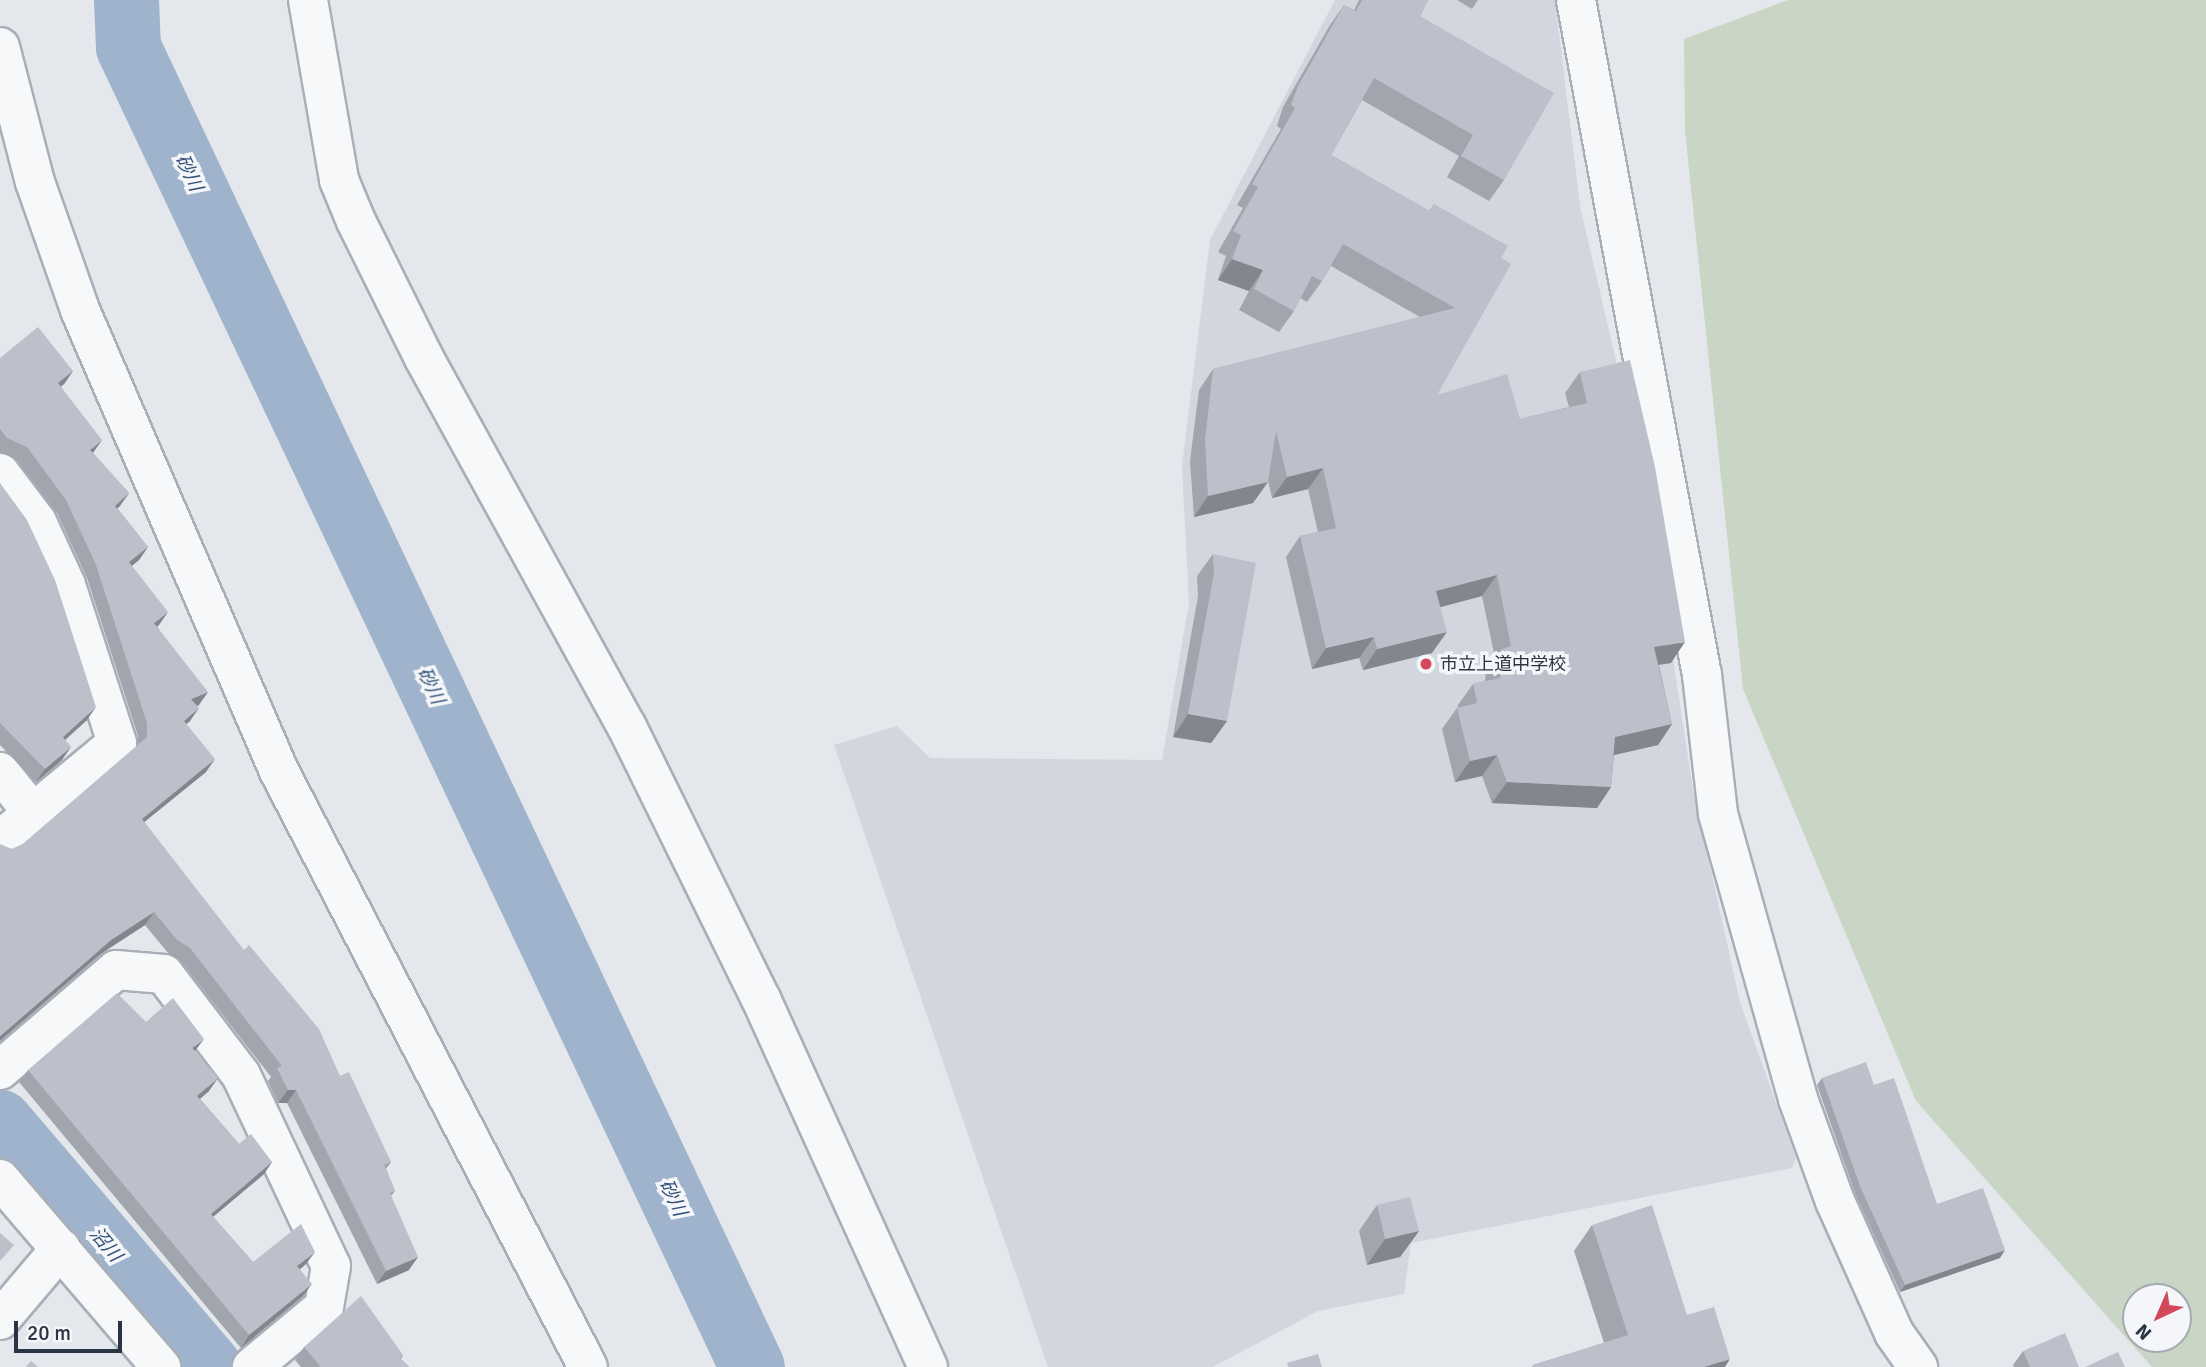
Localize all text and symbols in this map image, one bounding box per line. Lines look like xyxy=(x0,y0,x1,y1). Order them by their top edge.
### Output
water label: 砂川 xyxy=(170,151,206,195)
place label: 市立上道中学校 xyxy=(1440,653,1566,675)
marker: 市立上道中学校 xyxy=(1418,656,1434,672)
water label: 砂川 xyxy=(412,664,448,708)
water label: 砂川 xyxy=(654,1176,690,1220)
water label: 沼川 xyxy=(84,1223,126,1267)
north arrow xyxy=(2122,1283,2192,1353)
scale bar xyxy=(18,1308,126,1352)
text: N xyxy=(2131,1318,2157,1345)
text: 20 m xyxy=(27,1320,71,1346)

